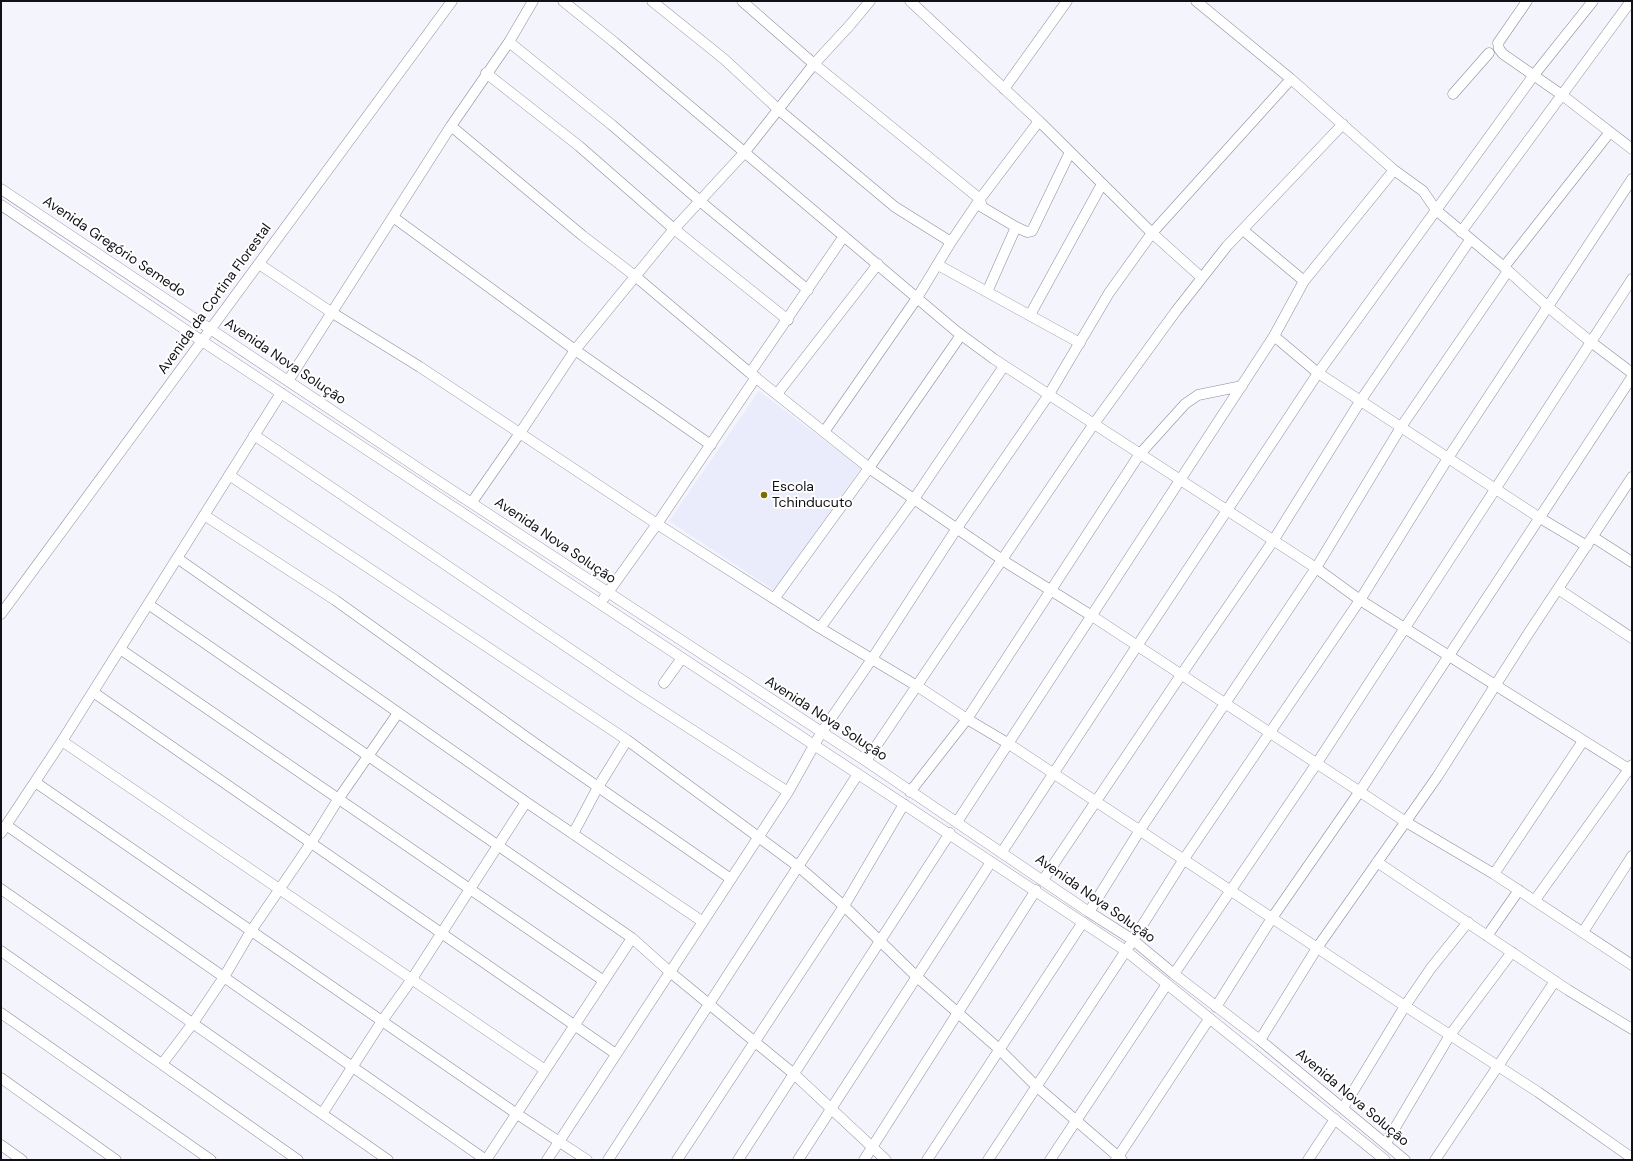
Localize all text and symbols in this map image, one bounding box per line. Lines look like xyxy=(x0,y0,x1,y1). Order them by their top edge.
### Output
street label: Avenida Gregório Semedo xyxy=(39,193,189,301)
street label: Avenida da Cortina Florestal xyxy=(155,221,275,377)
street label: Avenida Nova Solução xyxy=(221,315,349,409)
place label: Escola Tchinducuto xyxy=(772,479,852,512)
marker: Escola Tchinducuto xyxy=(759,490,769,500)
street label: Avenida Nova Solução xyxy=(491,494,619,588)
street label: Avenida Nova Solução xyxy=(762,673,890,765)
street label: Avenida Nova Solução xyxy=(1032,851,1158,947)
street label: Avenida Nova Solução xyxy=(1292,1046,1412,1150)

